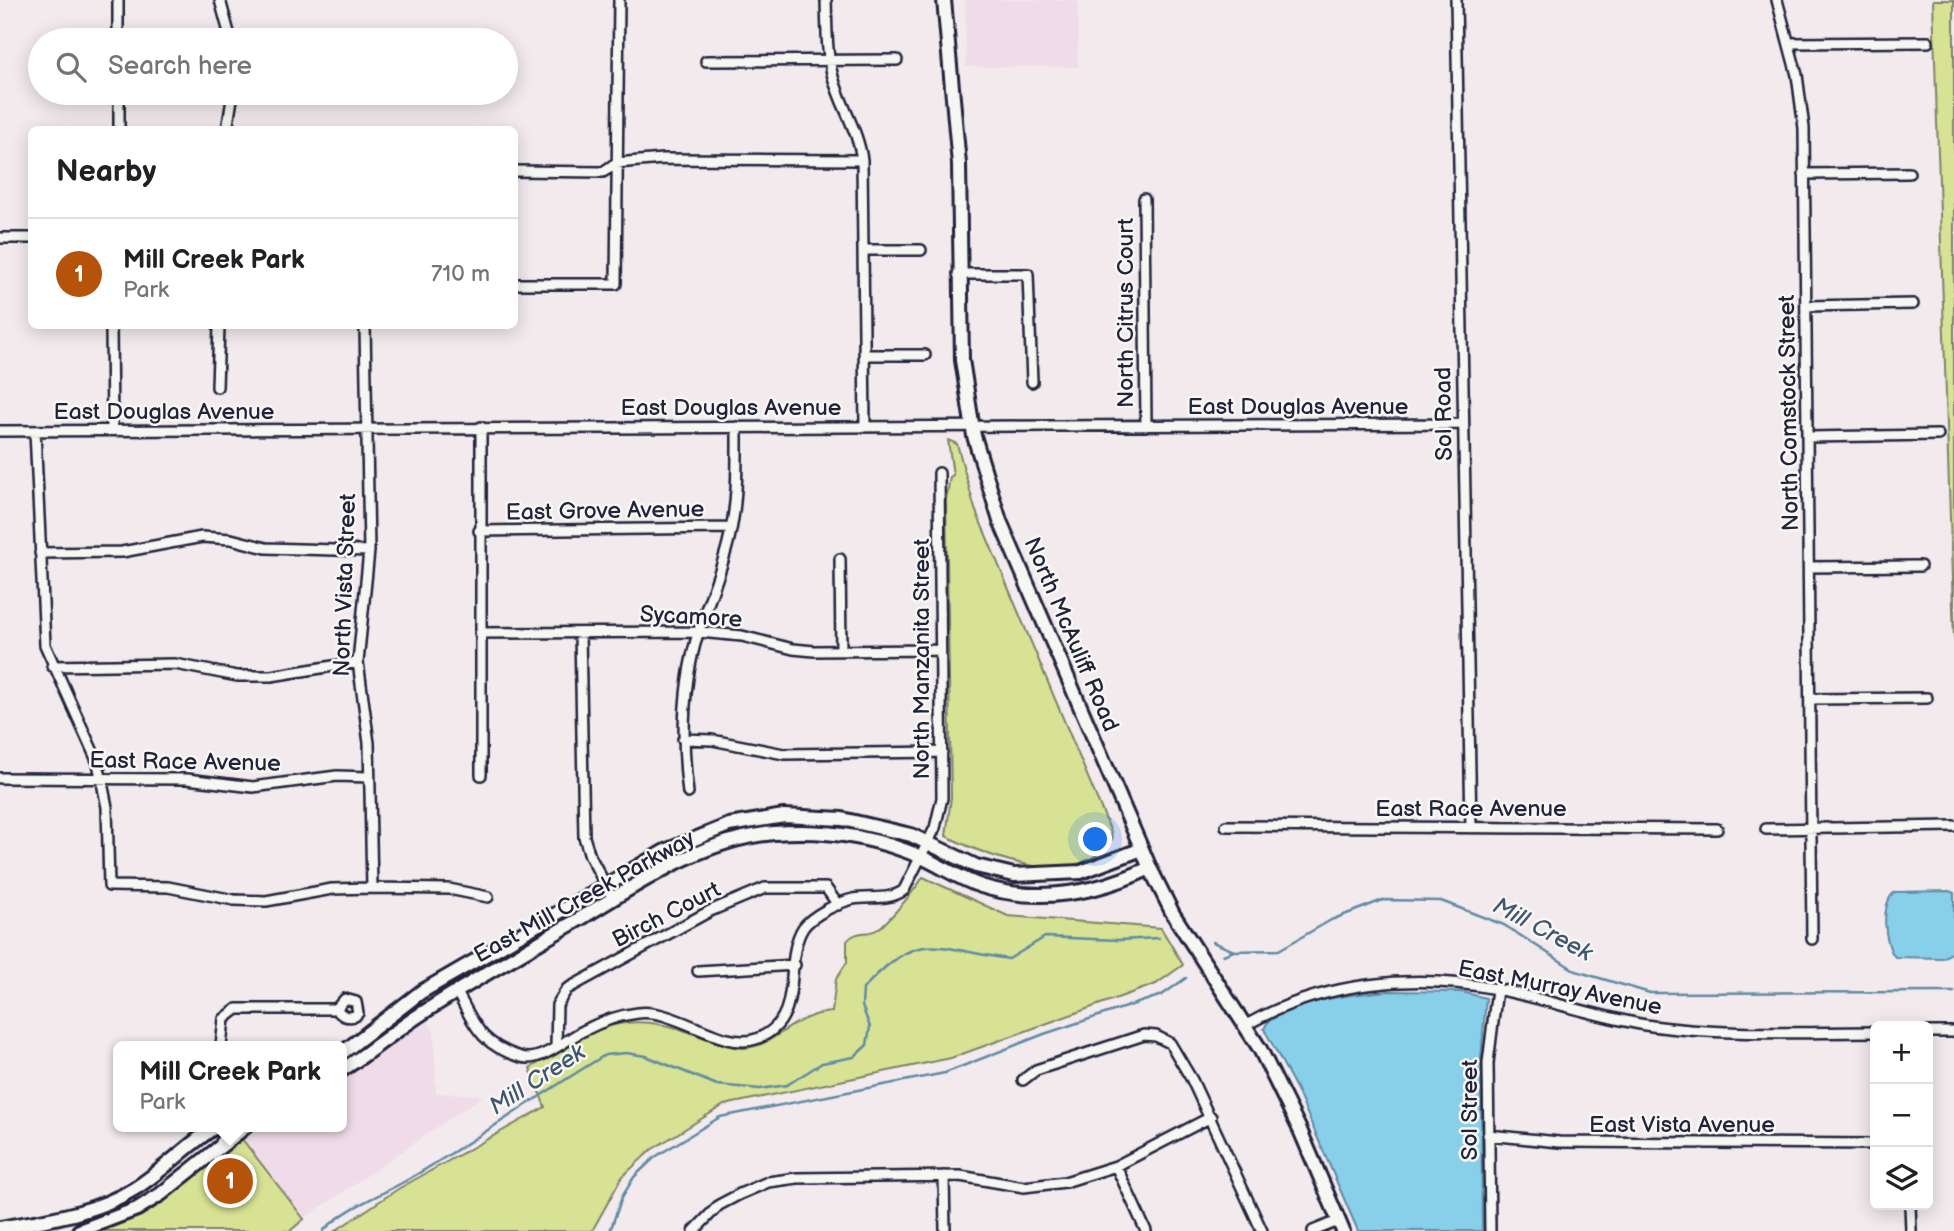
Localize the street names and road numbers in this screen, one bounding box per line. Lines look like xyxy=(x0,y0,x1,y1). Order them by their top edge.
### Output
street label: North Citrus Court xyxy=(1112,218,1140,408)
street label: North Comstock Street xyxy=(1773,294,1805,531)
street label: Sol Road xyxy=(1429,367,1459,461)
street label: East Douglas Avenue xyxy=(1188,393,1408,421)
street label: East Douglas Avenue xyxy=(621,394,841,422)
street label: East Douglas Avenue xyxy=(54,398,274,426)
street label: North Vista Street xyxy=(328,493,362,677)
street label: East Grove Avenue xyxy=(505,495,705,527)
street label: North McAuliff Road xyxy=(1017,533,1125,736)
street label: North Manzanita Street xyxy=(908,538,936,780)
street label: Sycamore xyxy=(639,600,743,634)
street label: East Race Avenue xyxy=(89,746,281,778)
street label: East Race Avenue xyxy=(1375,795,1567,823)
street label: East Mill Creek Parkway xyxy=(469,824,700,969)
street label: Birch Court xyxy=(608,876,725,954)
street label: East Murray Avenue xyxy=(1456,954,1664,1021)
street label: Sol Street xyxy=(1456,1059,1484,1161)
street label: East Vista Avenue xyxy=(1589,1111,1775,1139)

